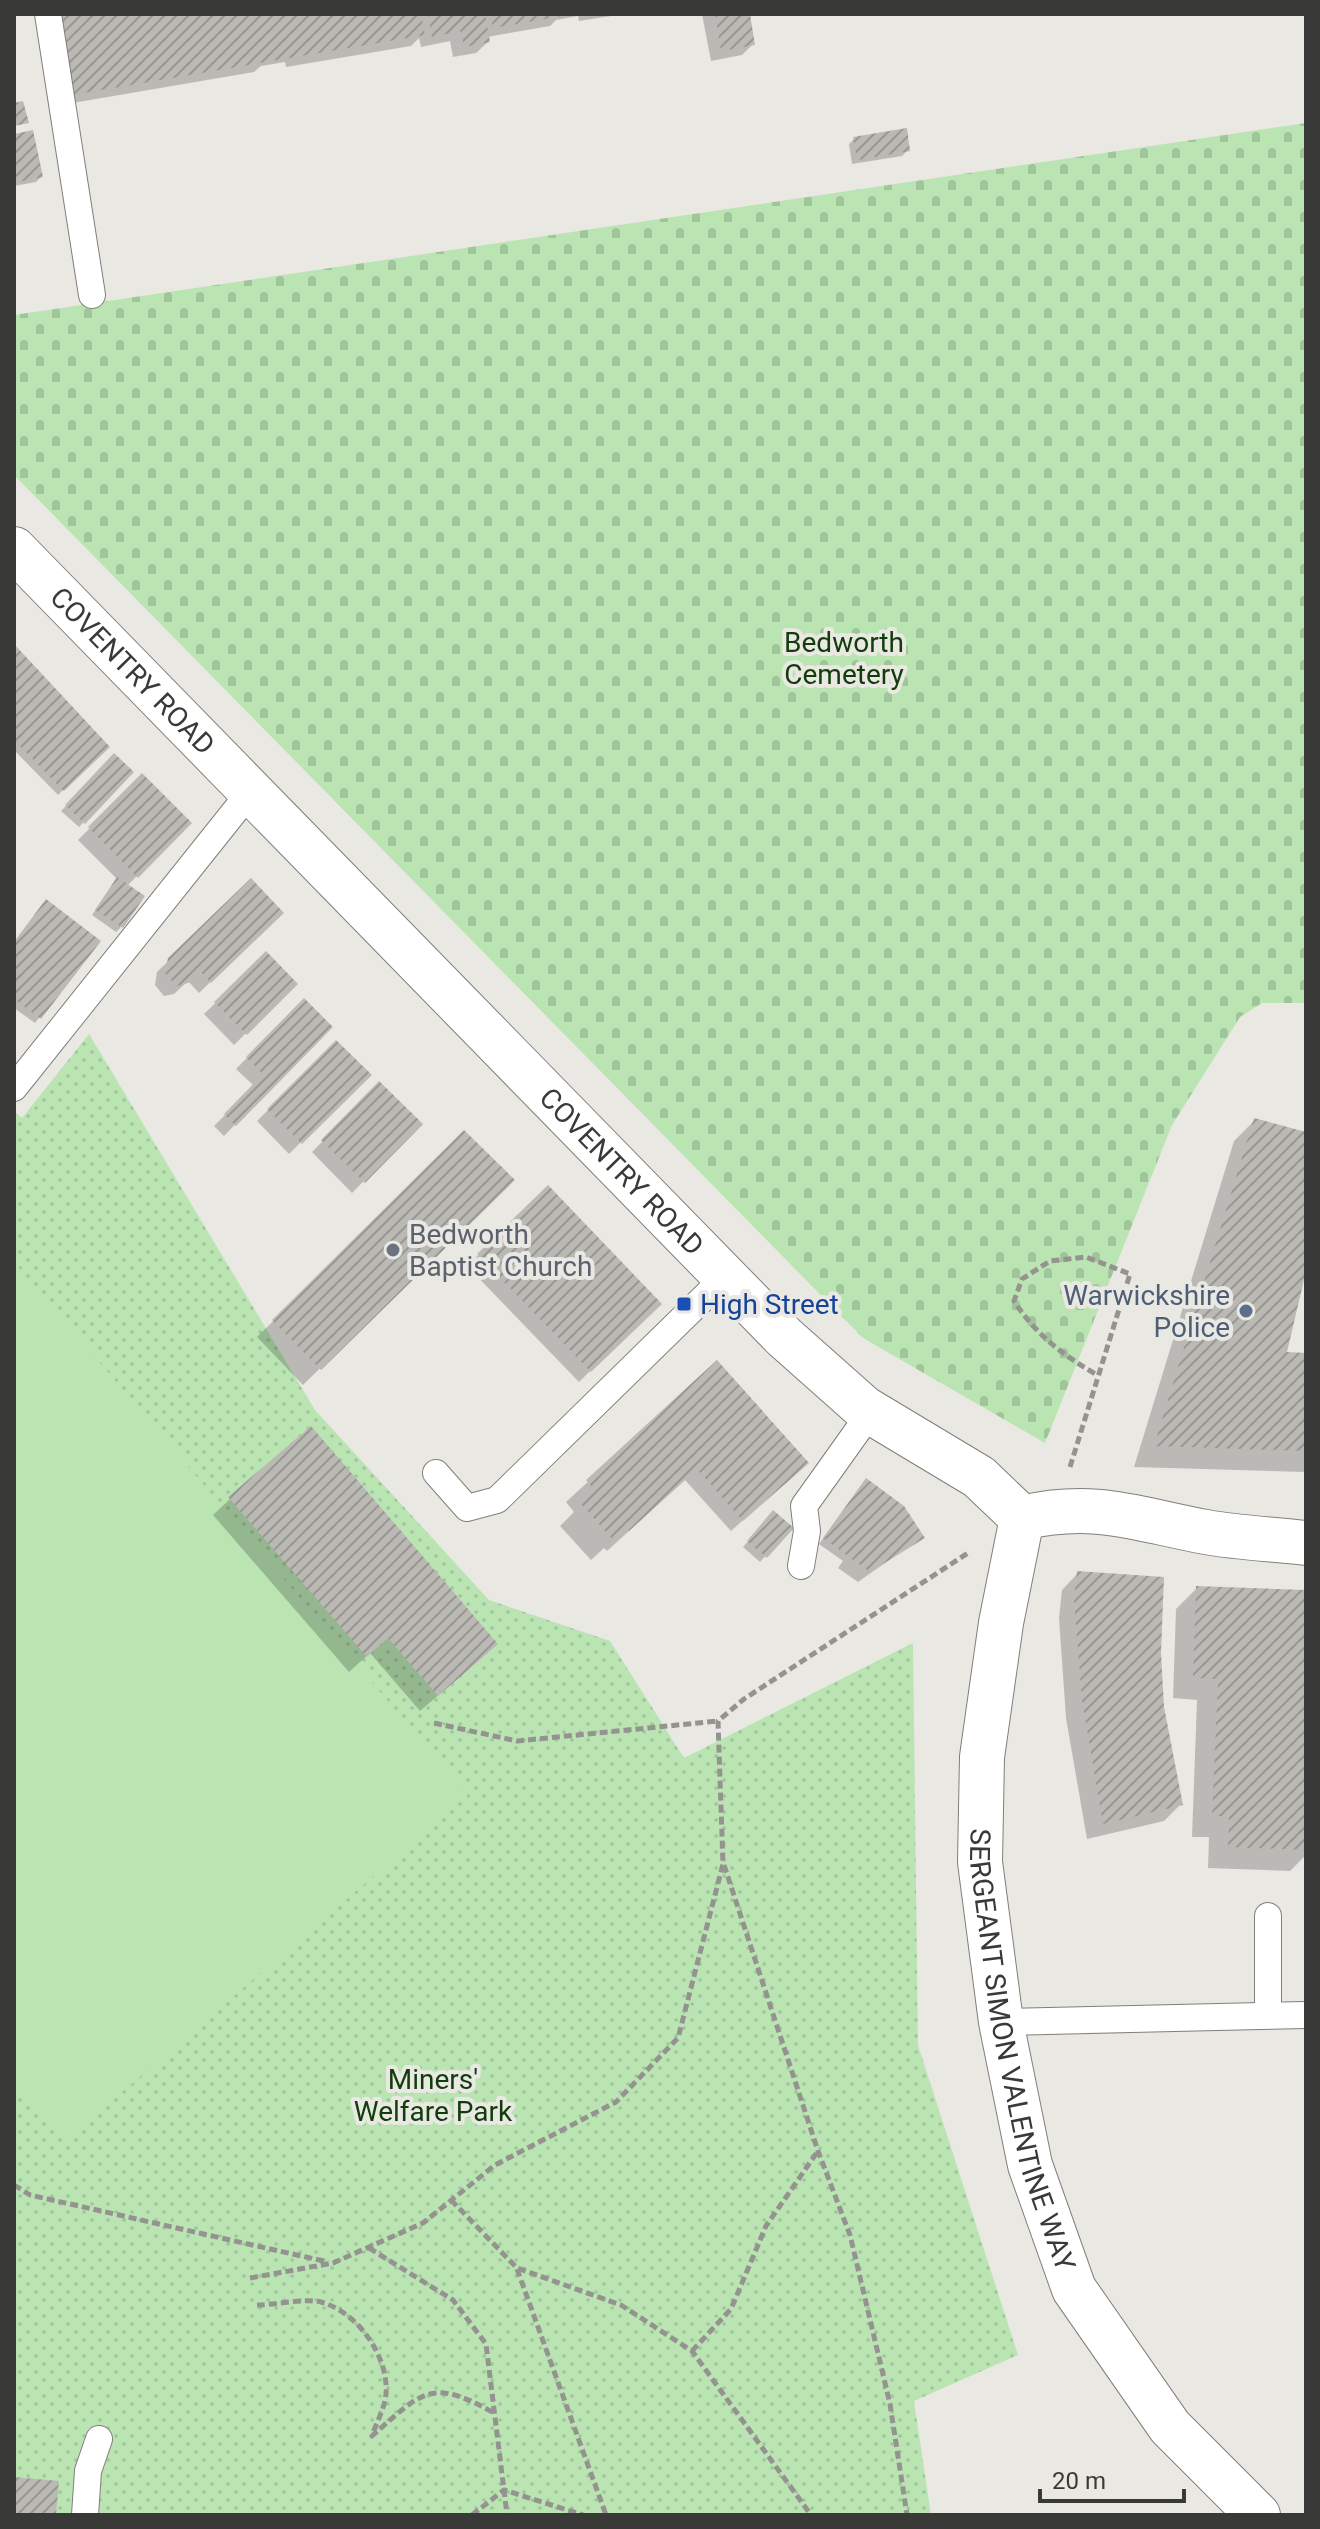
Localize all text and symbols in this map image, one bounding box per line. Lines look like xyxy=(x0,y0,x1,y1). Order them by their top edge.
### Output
street label: COVENTRY ROAD xyxy=(44,580,222,761)
park label: Bedworth Cemetery xyxy=(784,626,904,691)
street label: COVENTRY ROAD xyxy=(533,1081,711,1262)
place label: Bedworth Baptist Church xyxy=(409,1218,592,1283)
marker: Bedworth Baptist Church xyxy=(384,1241,402,1259)
place label: Warwickshire Police xyxy=(1063,1279,1230,1344)
place label: High Street xyxy=(700,1288,839,1321)
marker: High Street xyxy=(675,1295,693,1313)
marker: Warwickshire Police xyxy=(1237,1302,1255,1320)
street label: SERGEANT SIMON VALENTINE WAY xyxy=(964,1828,1083,2275)
park label: Miners' Welfare Park xyxy=(354,2063,513,2128)
scale bar xyxy=(1040,2453,1184,2503)
text: 20 m xyxy=(1052,2467,1106,2495)

